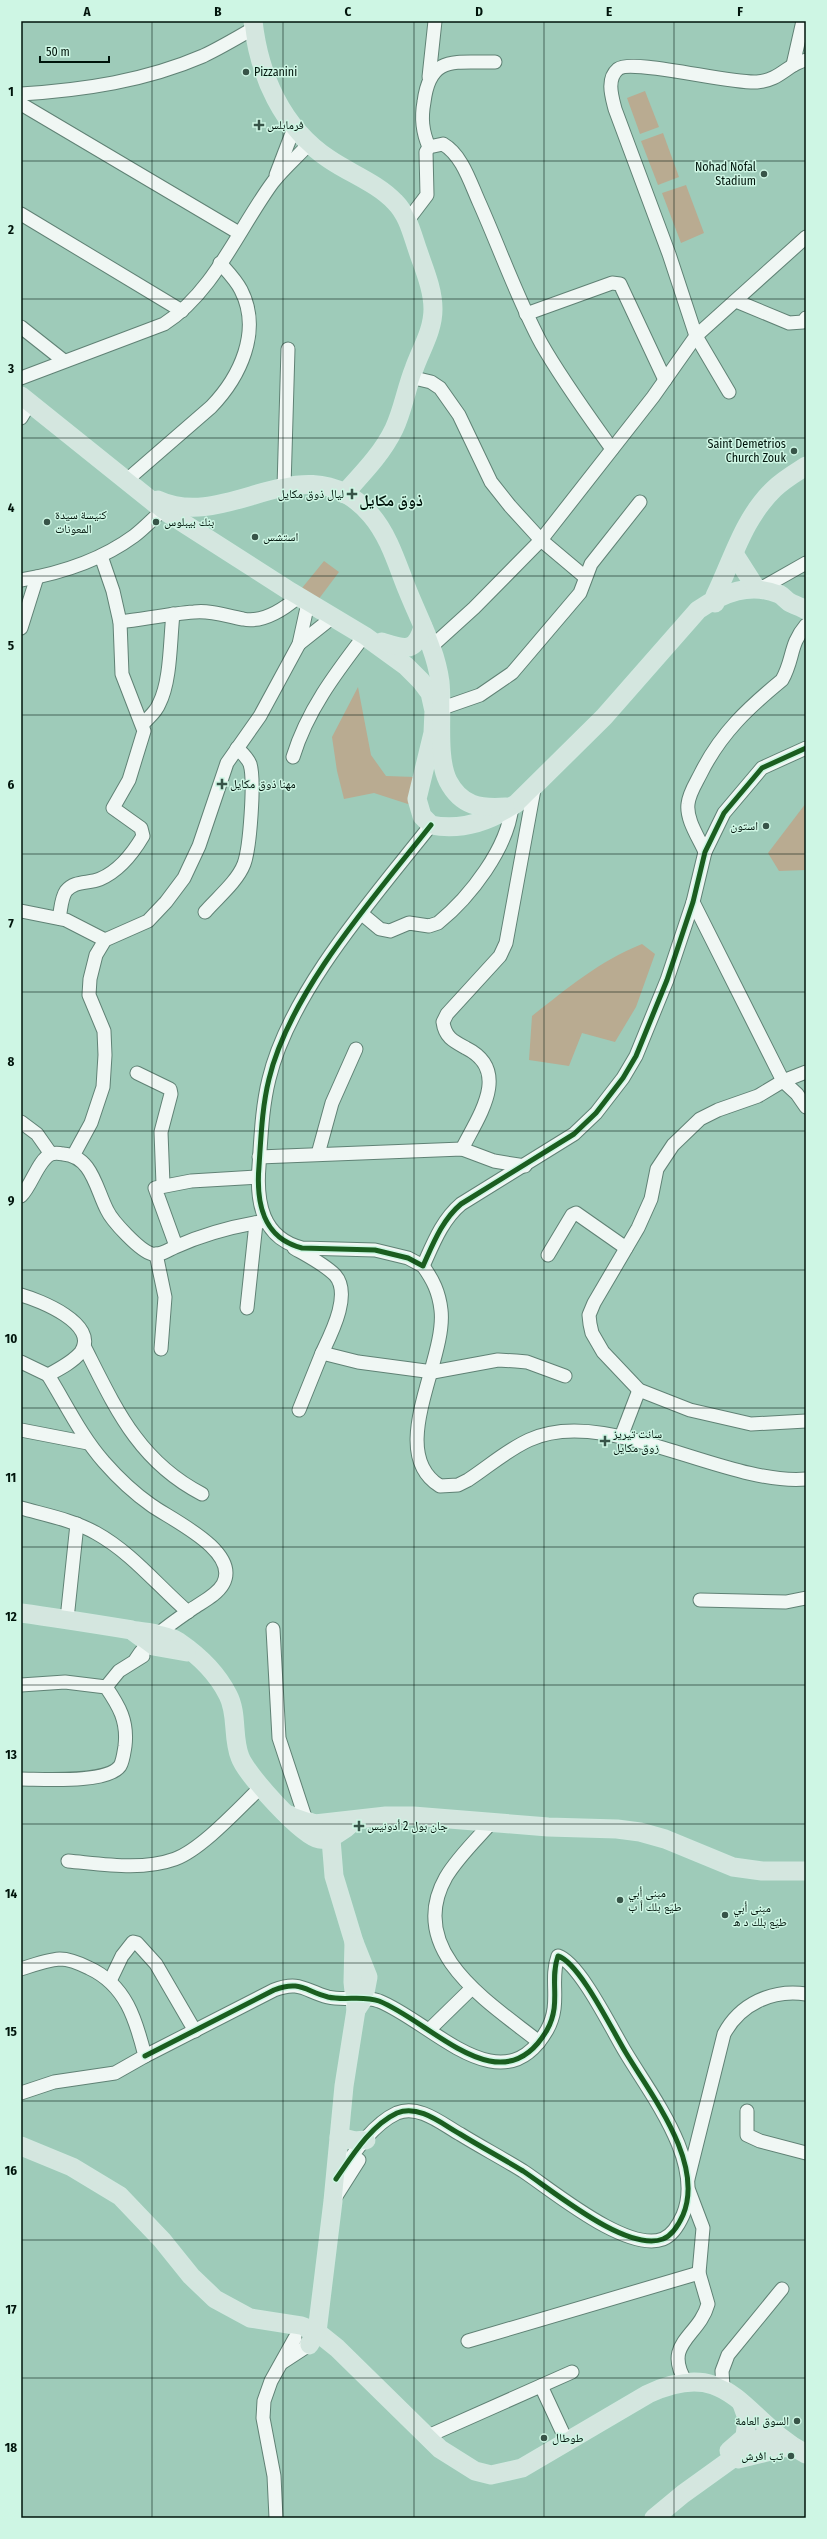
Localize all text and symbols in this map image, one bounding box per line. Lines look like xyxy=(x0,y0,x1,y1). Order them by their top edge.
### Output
text: A xyxy=(82,4,91,19)
text: B xyxy=(214,4,222,19)
text: C xyxy=(345,4,352,19)
text: D xyxy=(475,4,483,19)
text: E xyxy=(606,4,612,19)
text: F xyxy=(737,4,743,19)
scale bar xyxy=(40,38,109,64)
text: 50 m xyxy=(46,45,70,59)
place label: Pizzanini xyxy=(254,65,297,79)
marker: Pizzanini xyxy=(241,67,251,77)
text: 1 xyxy=(8,84,14,99)
place label: فرمابلس xyxy=(267,118,304,132)
marker: فرمابلس xyxy=(254,120,264,130)
place label: Nohad Nofal Stadium xyxy=(695,160,756,188)
marker: Nohad Nofal Stadium xyxy=(759,169,769,179)
text: 2 xyxy=(7,222,14,237)
text: 3 xyxy=(7,361,14,376)
place label: Saint Demetrios Church Zouk xyxy=(707,437,786,465)
marker: Saint Demetrios Church Zouk xyxy=(789,446,799,456)
place label: ليال ذوق مكايل xyxy=(278,487,344,501)
marker: ليال ذوق مكايل xyxy=(347,489,357,499)
district label: ذوق مكايل xyxy=(359,491,423,510)
text: 4 xyxy=(8,500,15,515)
place label: كنيسة سيدة المعونات xyxy=(55,508,107,536)
place label: بنك بيبلوس xyxy=(164,515,214,529)
marker: كنيسة سيدة المعونات xyxy=(42,517,52,527)
marker: بنك بيبلوس xyxy=(151,517,161,527)
place label: استشس xyxy=(263,530,298,544)
marker: استشس xyxy=(250,532,260,542)
text: 5 xyxy=(8,638,14,653)
text: 6 xyxy=(8,777,15,792)
place label: مهنا ذوق مكايل xyxy=(230,777,296,791)
marker: مهنا ذوق مكايل xyxy=(217,779,227,789)
place label: استون xyxy=(730,819,758,833)
marker: استون xyxy=(761,821,771,831)
text: 7 xyxy=(8,916,14,931)
text: 8 xyxy=(8,1054,15,1069)
text: 9 xyxy=(8,1193,15,1208)
text: 10 xyxy=(5,1331,17,1346)
place label: سانت تيريز زوق مكايل xyxy=(612,1427,662,1455)
marker: سانت تيريز زوق مكايل xyxy=(600,1436,610,1446)
text: 11 xyxy=(6,1470,16,1485)
text: 12 xyxy=(5,1609,17,1624)
text: 13 xyxy=(5,1747,17,1762)
place label: جان بول 2 أدونيس xyxy=(367,1819,448,1833)
marker: جان بول 2 أدونيس xyxy=(354,1821,364,1831)
text: 14 xyxy=(5,1886,17,1901)
place label: مبنى أبي طيّع بلك أ ب xyxy=(628,1886,682,1914)
marker: مبنى أبي طيّع بلك أ ب xyxy=(615,1895,625,1905)
place label: مبنى أبي طيّع بلك د ه xyxy=(733,1901,787,1929)
marker: مبنى أبي طيّع بلك د ه xyxy=(720,1910,730,1920)
text: 15 xyxy=(5,2024,17,2039)
text: 16 xyxy=(5,2163,17,2178)
text: 17 xyxy=(5,2302,17,2317)
place label: السوق العامة xyxy=(735,2414,789,2428)
marker: السوق العامة xyxy=(792,2416,802,2426)
place label: طوطال xyxy=(552,2431,584,2445)
marker: طوطال xyxy=(539,2433,549,2443)
text: 18 xyxy=(5,2440,17,2455)
place label: تب افرش xyxy=(741,2449,783,2463)
marker: تب افرش xyxy=(786,2451,796,2461)

